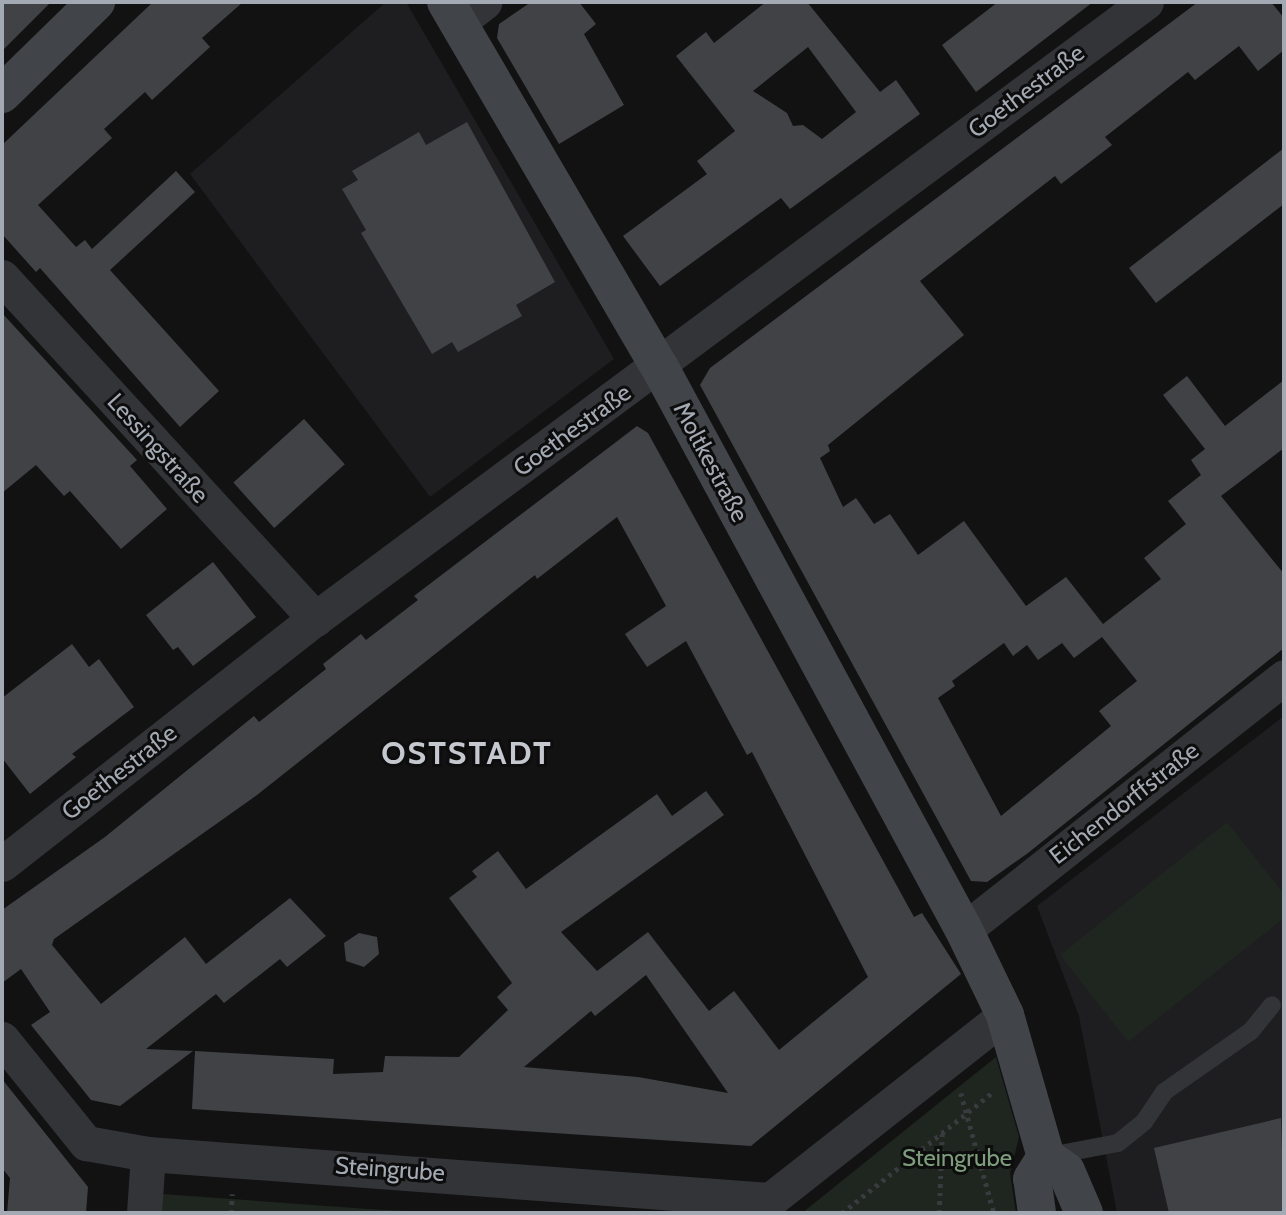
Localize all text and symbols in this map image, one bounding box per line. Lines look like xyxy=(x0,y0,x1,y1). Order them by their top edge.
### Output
street label: Goethestraße xyxy=(962,38,1090,144)
street label: Goethestraße xyxy=(508,378,636,482)
street label: Lessingstraße xyxy=(101,387,215,509)
street label: Moltkestraße xyxy=(667,397,755,527)
street label: Goethestraße xyxy=(56,718,182,826)
district label: OSTSTADT xyxy=(382,734,552,772)
street label: Eichendorffstraße xyxy=(1044,736,1204,870)
park label: Steingrube xyxy=(902,1144,1012,1172)
street label: Steingrube xyxy=(334,1151,446,1187)

